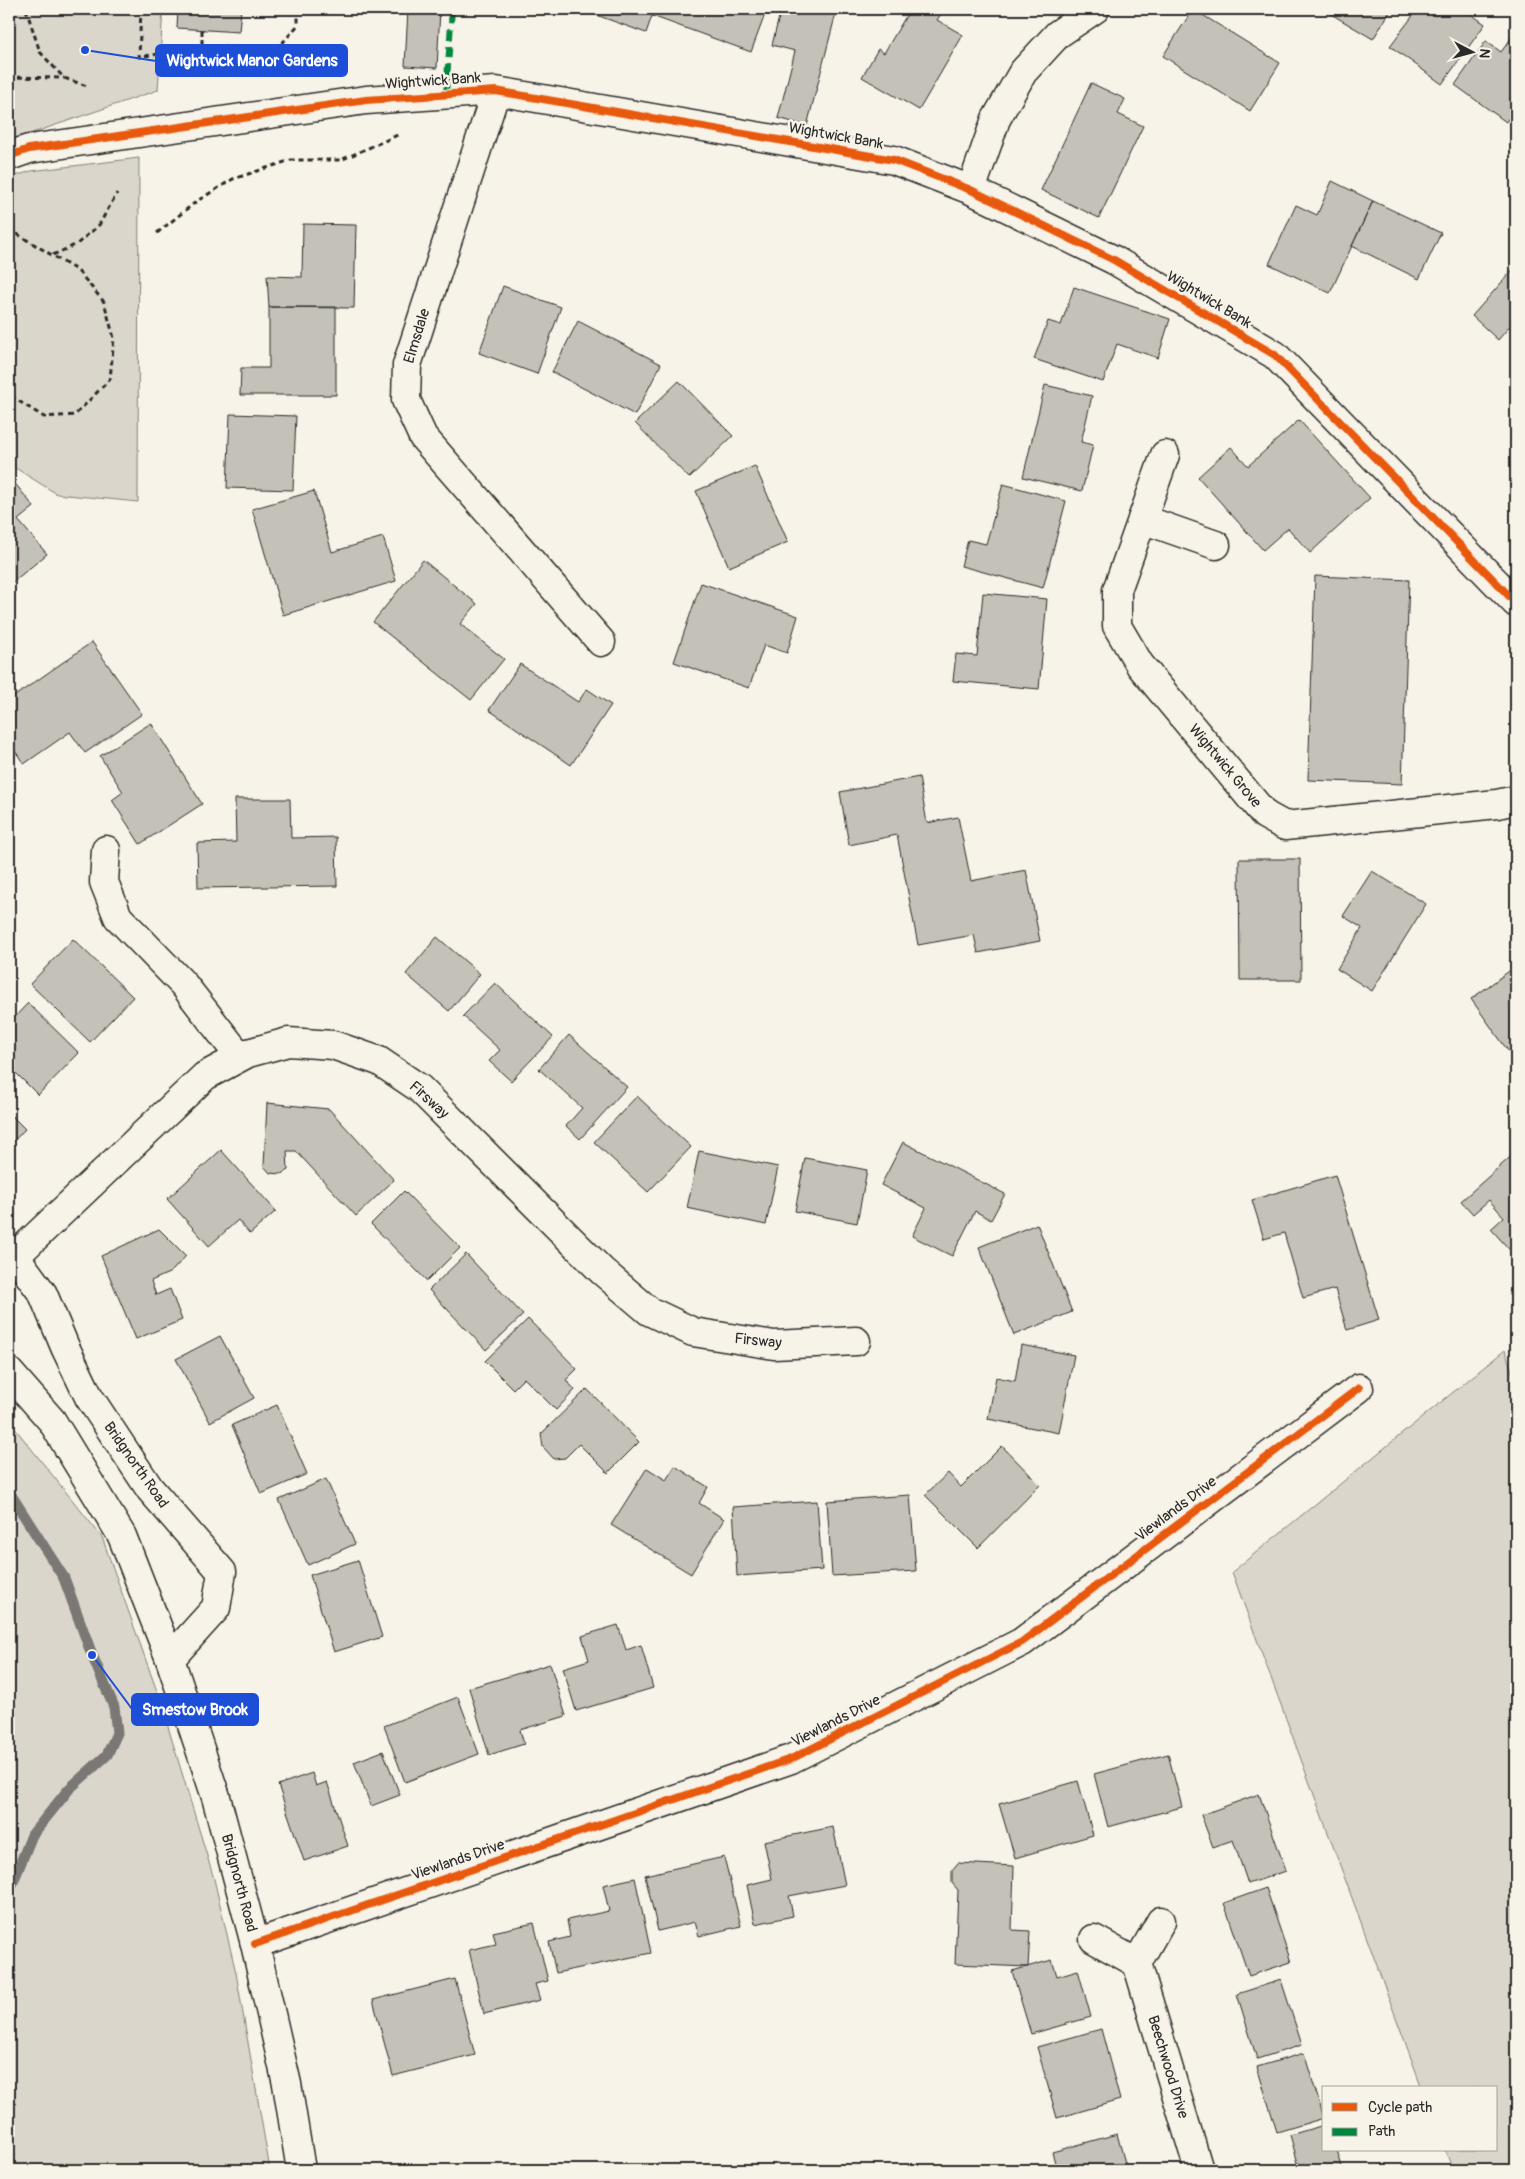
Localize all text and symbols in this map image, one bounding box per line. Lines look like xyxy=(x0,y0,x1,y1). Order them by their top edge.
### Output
north arrow xyxy=(1448,28,1498,78)
callout: Wightwick Manor Gardens xyxy=(156,45,347,76)
text: N xyxy=(1475,48,1493,59)
text: Wightwick Manor Gardens xyxy=(166,51,338,71)
street label: Wightwick Bank xyxy=(384,68,482,94)
street label: Wightwick Bank xyxy=(787,118,886,154)
street label: Wightwick Bank xyxy=(1163,267,1256,333)
street label: Elmsdale xyxy=(400,306,435,366)
street label: Wightwick Grove xyxy=(1184,720,1266,812)
street label: Firsway xyxy=(405,1077,453,1123)
street label: Firsway xyxy=(734,1329,783,1353)
street label: Bridgnorth Road xyxy=(99,1418,173,1512)
street label: Viewlands Drive xyxy=(1132,1472,1221,1546)
street label: Viewlands Drive xyxy=(788,1690,884,1752)
callout: Smestow Brook xyxy=(132,1694,258,1725)
text: Smestow Brook xyxy=(142,1700,248,1720)
street label: Bridgnorth Road xyxy=(217,1832,261,1934)
street label: Viewlands Drive xyxy=(409,1835,508,1885)
street label: Beechwood Drive xyxy=(1143,2013,1193,2121)
legend xyxy=(1322,2086,1498,2152)
text: Cycle path xyxy=(1368,2098,1432,2117)
text: Path xyxy=(1368,2122,1395,2141)

